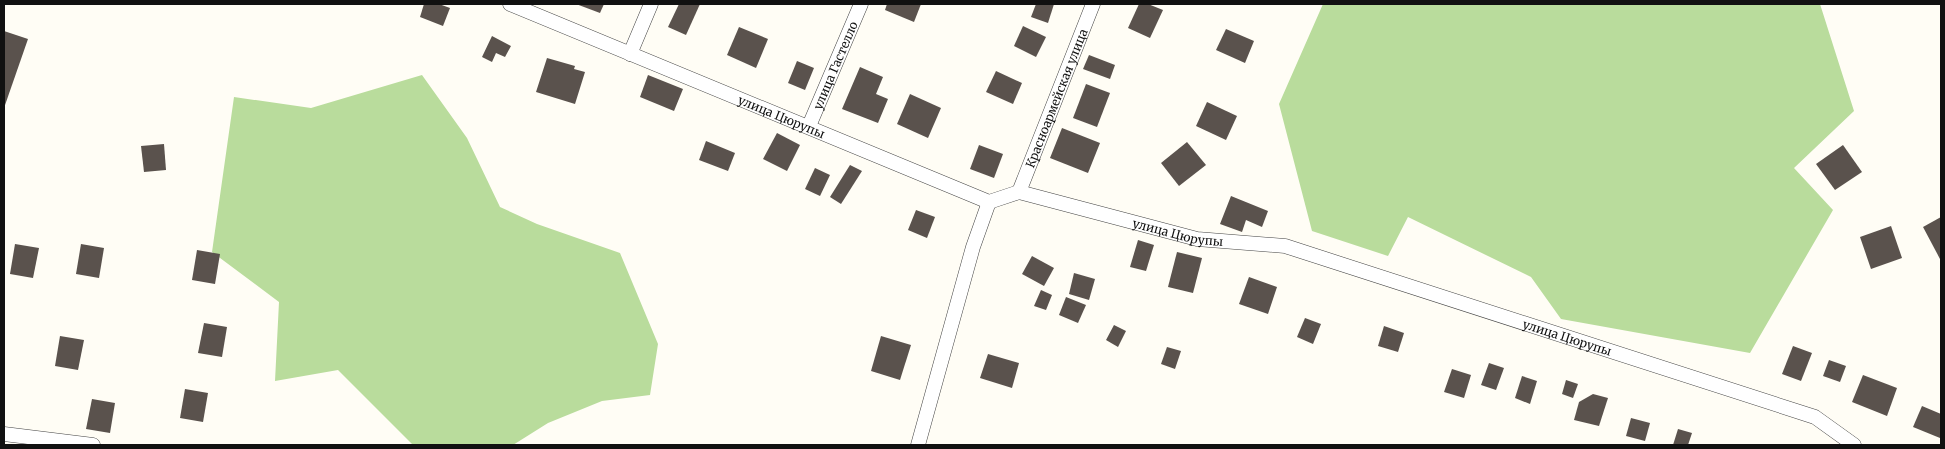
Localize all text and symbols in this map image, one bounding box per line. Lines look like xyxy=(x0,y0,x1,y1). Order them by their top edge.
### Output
street label: улица Гастелло xyxy=(809,19,860,112)
street label: Красноармейская улица xyxy=(1022,26,1090,170)
street label: улица Цюрупы xyxy=(736,92,827,141)
street label: улица Цюрупы xyxy=(1131,215,1224,249)
street label: улица Цюрупы xyxy=(1521,316,1614,358)

